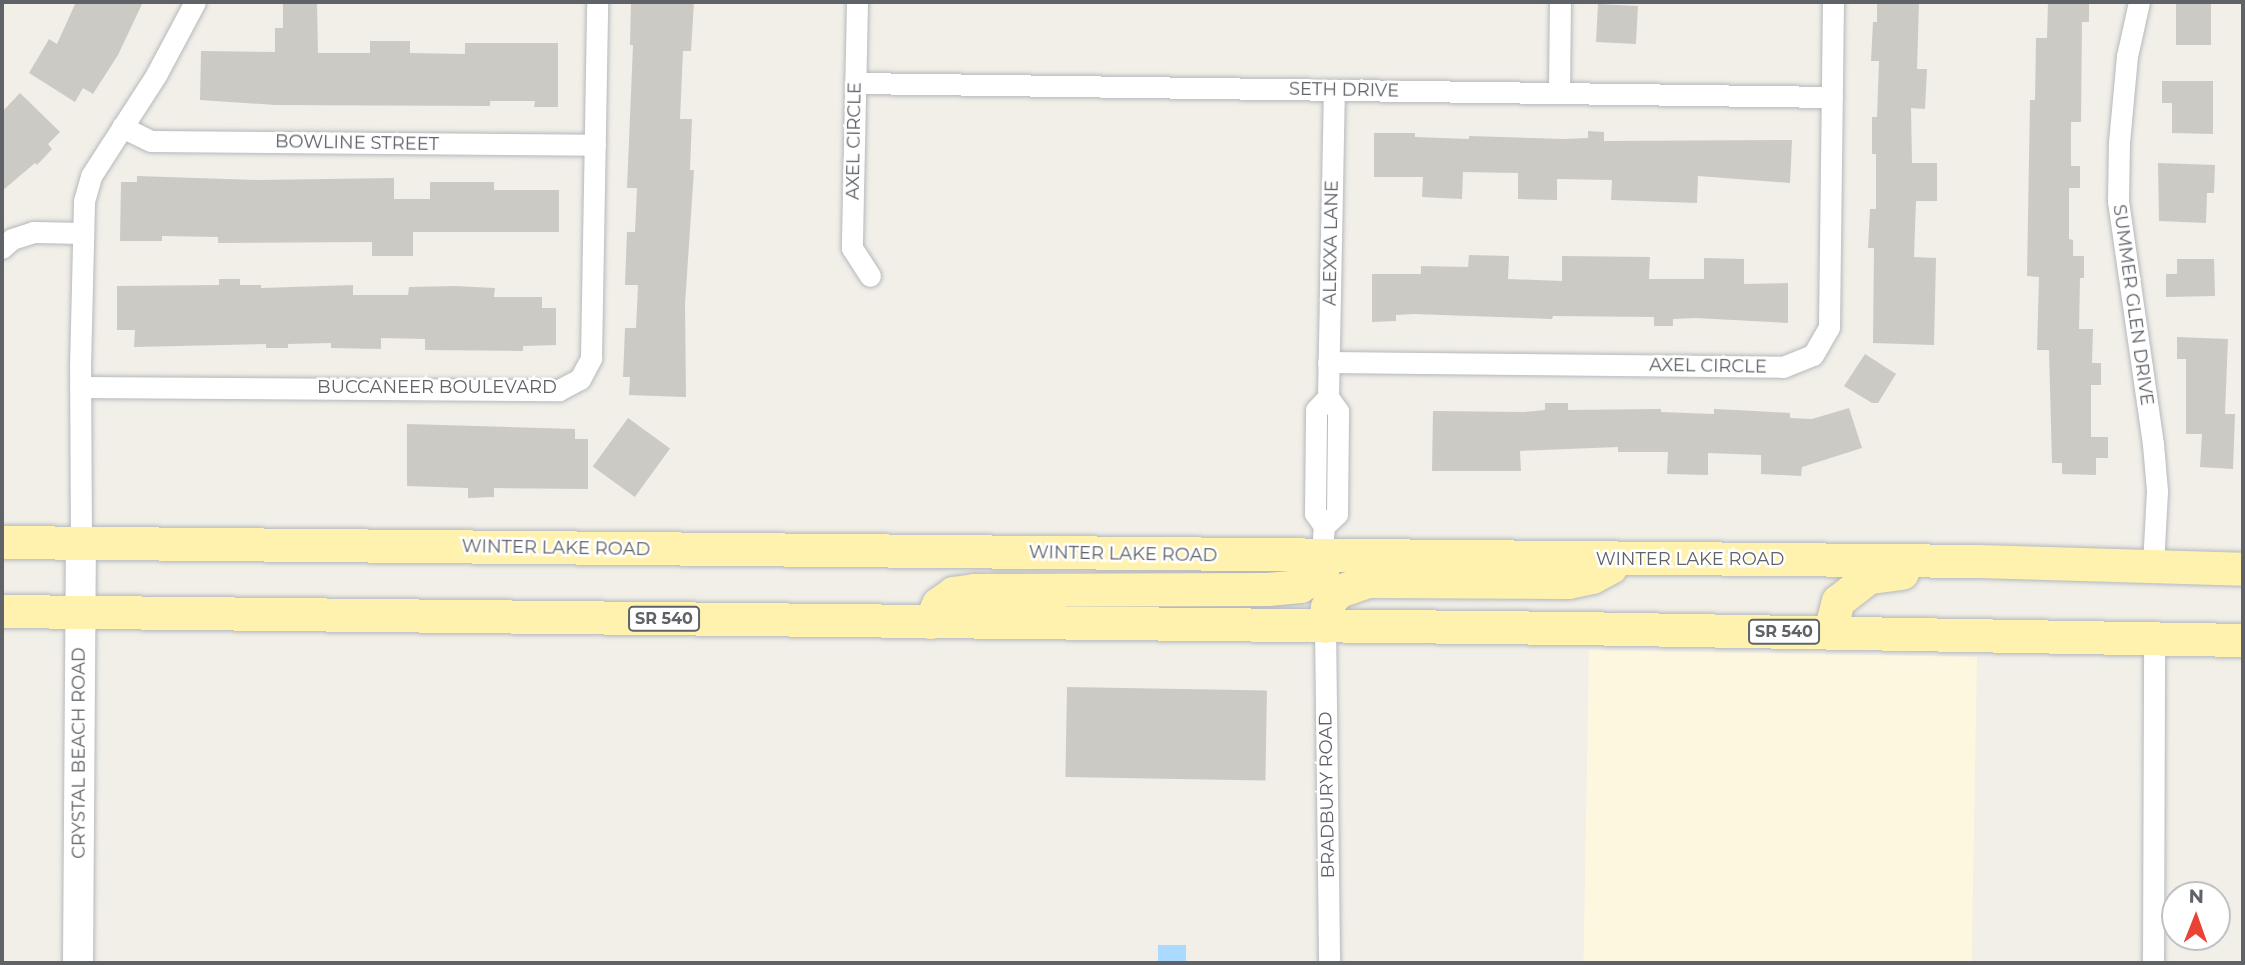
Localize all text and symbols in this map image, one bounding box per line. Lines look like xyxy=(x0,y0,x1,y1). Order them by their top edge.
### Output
street label: SETH DRIVE xyxy=(1289,78,1399,102)
street label: AXEL CIRCLE xyxy=(842,82,866,200)
street label: BOWLINE STREET xyxy=(275,131,439,155)
street label: ALEXXA LANE xyxy=(1319,180,1343,306)
street label: SUMMER GLEN DRIVE xyxy=(2108,203,2158,407)
street label: AXEL CIRCLE xyxy=(1649,354,1767,378)
street label: BUCCANEER BOULEVARD xyxy=(317,376,557,398)
street label: WINTER LAKE ROAD xyxy=(461,536,651,560)
street label: WINTER LAKE ROAD xyxy=(1028,542,1218,566)
street label: WINTER LAKE ROAD xyxy=(1596,548,1784,570)
road number: SR 540 xyxy=(627,606,701,632)
road number: SR 540 xyxy=(1747,620,1821,645)
street label: CRYSTAL BEACH ROAD xyxy=(68,647,90,859)
street label: BRADBURY ROAD xyxy=(1315,711,1339,879)
north arrow xyxy=(2161,881,2231,951)
text: N xyxy=(2188,885,2204,908)

